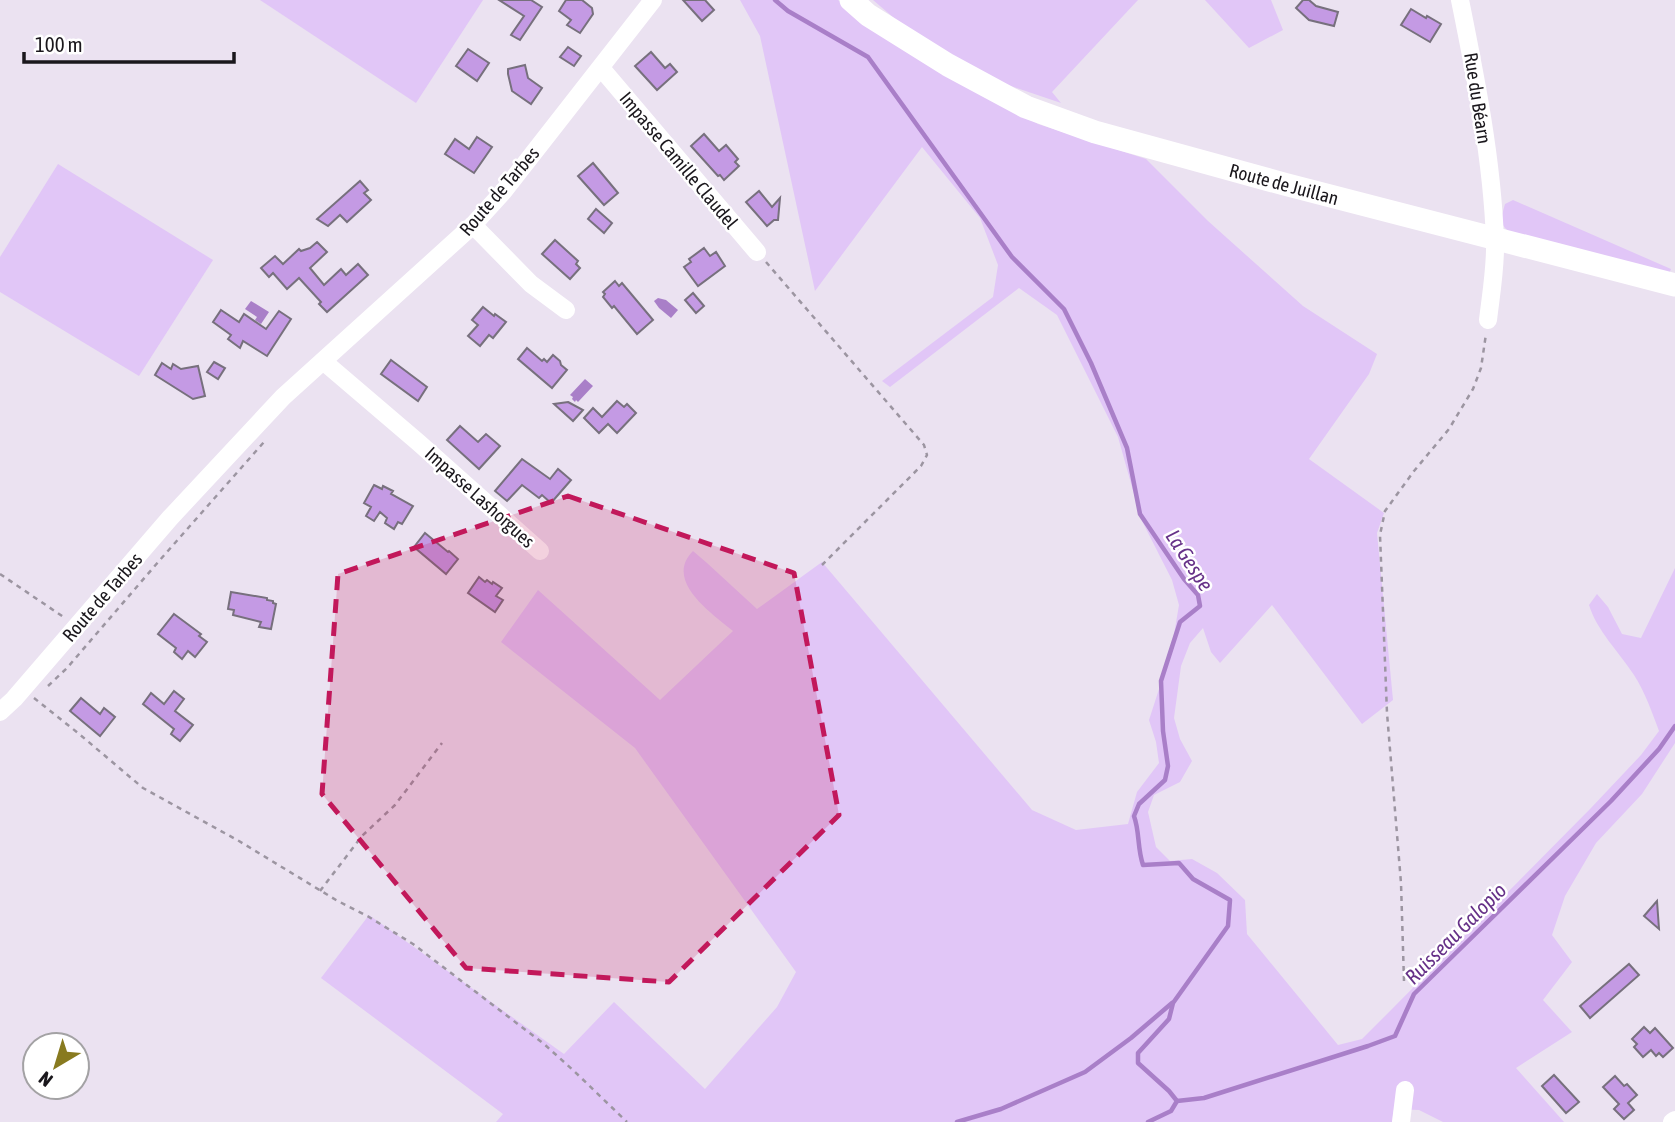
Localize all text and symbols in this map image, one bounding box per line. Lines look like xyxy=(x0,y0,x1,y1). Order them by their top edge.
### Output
scale bar xyxy=(24,21,234,65)
text: 100 m xyxy=(35,32,83,56)
street label: Rue du Béarn xyxy=(1460,51,1496,145)
street label: Impasse Camille Claudel xyxy=(615,87,743,233)
street label: Route de Tarbes xyxy=(455,142,544,240)
street label: Route de Juillan xyxy=(1227,159,1341,209)
street label: Impasse Lashorgues xyxy=(421,442,540,552)
water label: La Gespe xyxy=(1161,525,1219,595)
street label: Route de Tarbes xyxy=(58,548,147,646)
water label: Ruisseau Galopio xyxy=(1400,877,1511,988)
north arrow xyxy=(21,1031,91,1101)
text: N xyxy=(34,1067,57,1092)

